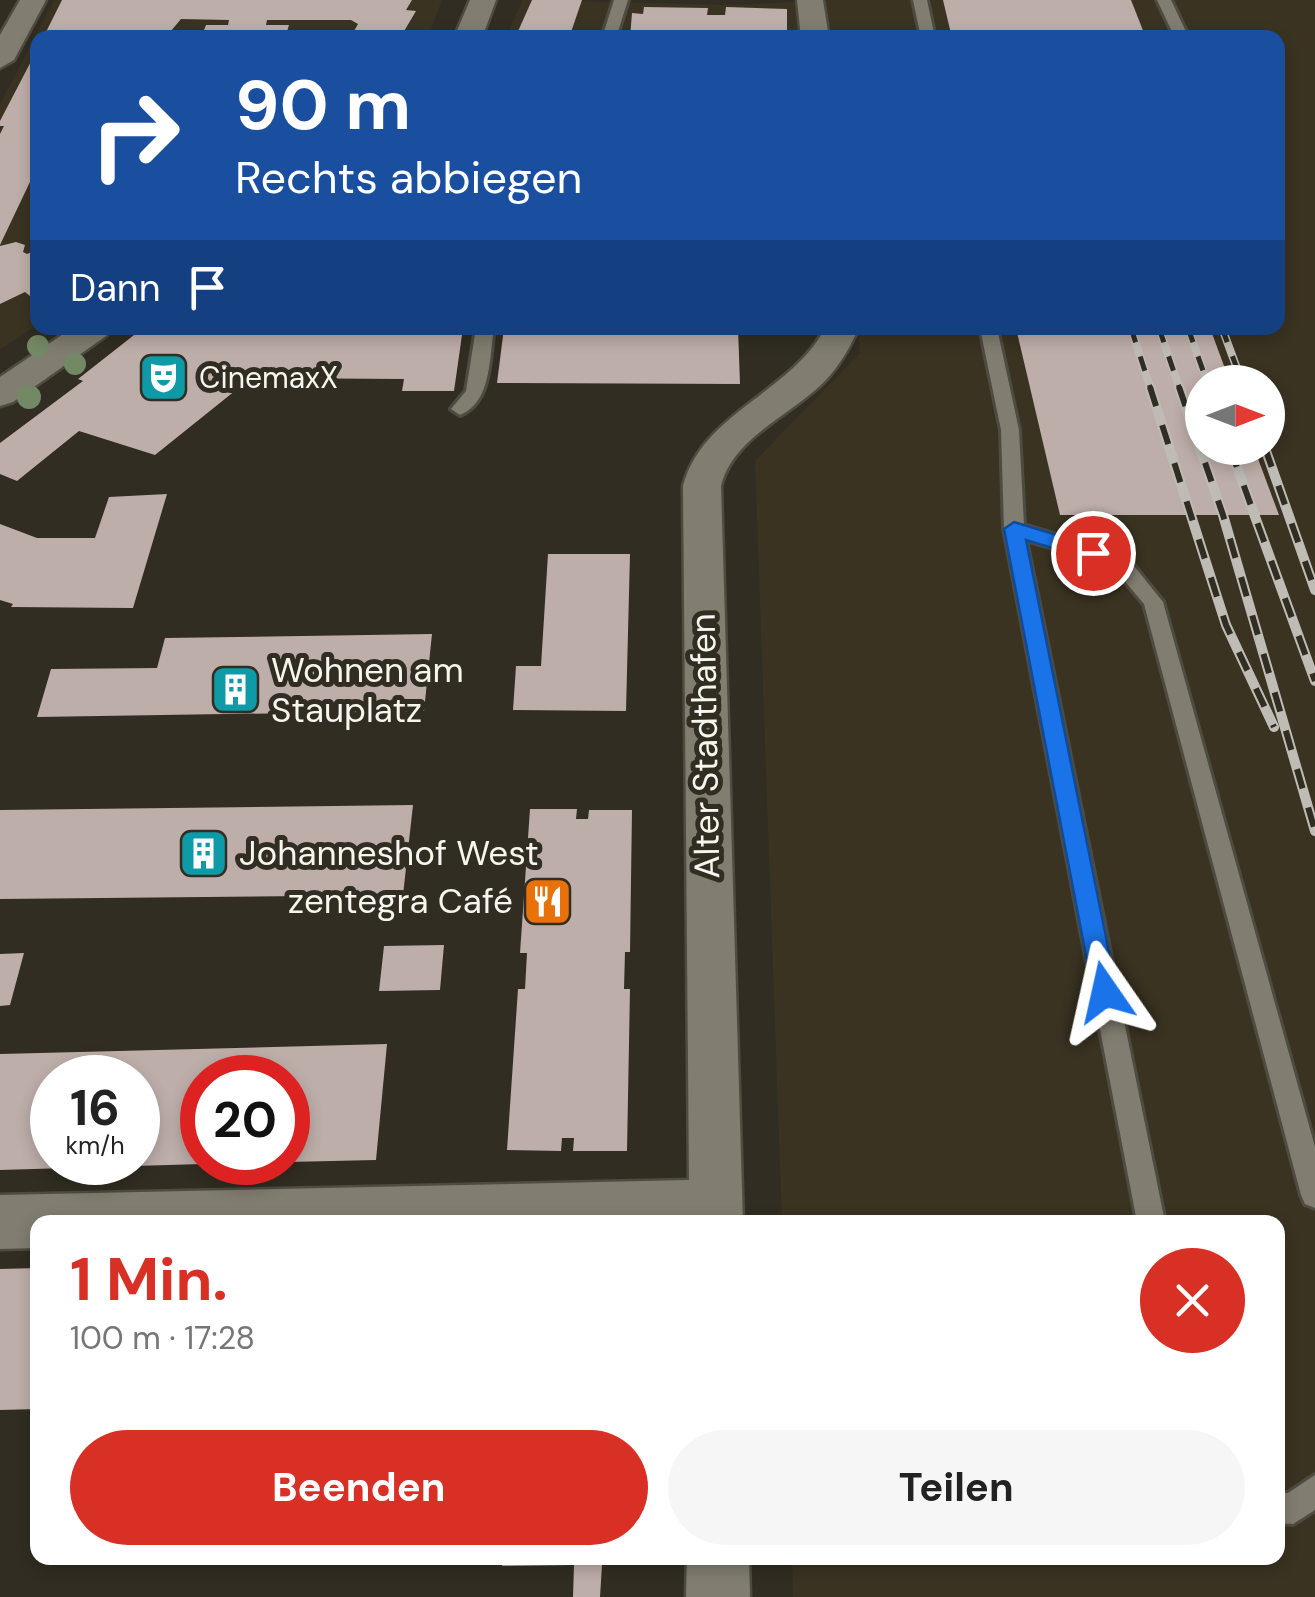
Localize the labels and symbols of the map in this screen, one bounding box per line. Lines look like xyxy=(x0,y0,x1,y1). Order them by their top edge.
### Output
theatre icon: CinemaxX xyxy=(138,352,190,404)
place label: CinemaxX xyxy=(199,358,338,397)
north arrow xyxy=(1185,365,1285,465)
pin xyxy=(1051,511,1136,596)
street label: Alter Stadthafen xyxy=(680,613,730,879)
place label: Wohnen am Stauplatz xyxy=(271,647,464,733)
building icon: Wohnen am Stauplatz xyxy=(210,664,262,716)
building icon: Johanneshof West xyxy=(178,827,230,879)
place label: Johanneshof West xyxy=(239,830,539,876)
restaurant icon: zentegra Café xyxy=(522,875,574,927)
place label: zentegra Café xyxy=(288,878,513,924)
position arrow xyxy=(1053,940,1157,1044)
speed limit sign: 20 xyxy=(180,1055,310,1185)

